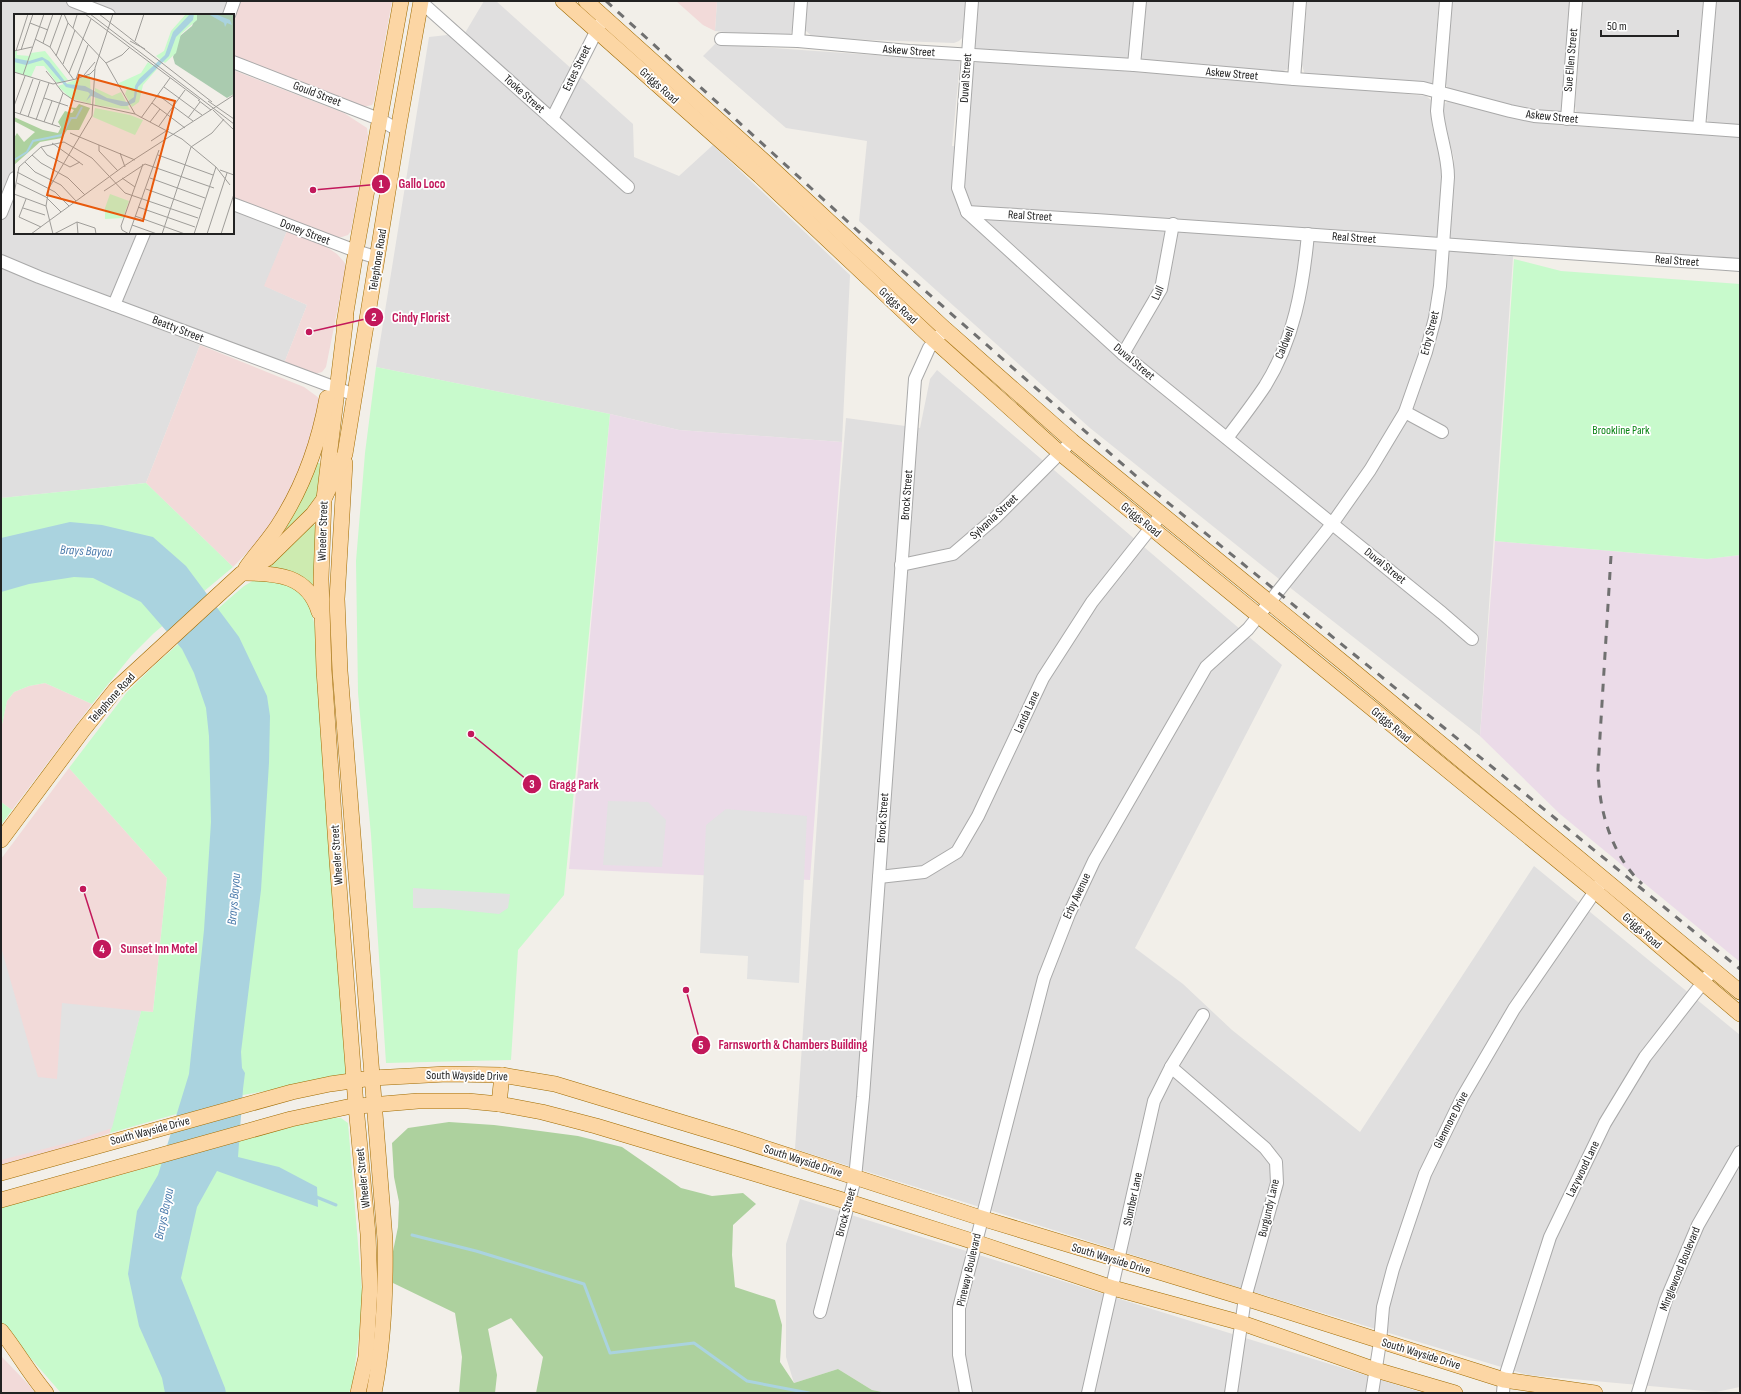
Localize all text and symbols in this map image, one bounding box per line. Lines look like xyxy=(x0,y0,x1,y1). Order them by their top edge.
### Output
scale bar xyxy=(1601,12,1678,38)
inset map xyxy=(14,14,234,234)
text: 50 m xyxy=(1607,19,1627,34)
street label: Sue Ellen Street xyxy=(1561,27,1581,92)
street label: Estes Street xyxy=(559,42,595,93)
street label: Askew Street xyxy=(881,42,936,60)
street label: Duval Street xyxy=(957,52,975,103)
street label: Askew Street xyxy=(1204,64,1259,84)
street label: Griggs Road xyxy=(636,65,682,107)
street label: Tooke Street xyxy=(500,72,548,117)
street label: Gould Street xyxy=(291,78,344,110)
street label: Askew Street xyxy=(1524,107,1579,127)
callout: Gallo Loco xyxy=(371,171,454,196)
text: Gallo Loco xyxy=(399,176,446,192)
text: 1 xyxy=(379,177,384,192)
street label: Real Street xyxy=(1007,207,1053,225)
street label: Doney Street xyxy=(278,216,333,249)
street label: Telephone Road xyxy=(366,228,390,292)
street label: Real Street xyxy=(1331,229,1377,247)
street label: Real Street xyxy=(1654,252,1700,270)
street label: Griggs Road xyxy=(876,284,920,328)
street label: Lull xyxy=(1148,284,1168,302)
callout: Cindy Florist xyxy=(364,305,458,330)
street label: Erby Street xyxy=(1417,309,1443,357)
text: 2 xyxy=(371,310,377,325)
text: Cindy Florist xyxy=(392,310,451,326)
street label: Beatty Street xyxy=(150,312,206,346)
street label: Caldwell xyxy=(1272,325,1298,361)
street label: Duval Street xyxy=(1110,340,1158,384)
park label: Brookline Park xyxy=(1592,423,1650,438)
street label: Brock Street xyxy=(898,469,916,521)
street label: Sylvania Street xyxy=(967,491,1021,543)
street label: Griggs Road xyxy=(1118,499,1164,541)
street label: Wheeler Street xyxy=(314,500,332,561)
water label: Brays Bayou xyxy=(59,542,113,560)
street label: Duval Street xyxy=(1361,545,1409,588)
street label: Telephone Road xyxy=(85,670,139,726)
street label: Landa Lane xyxy=(1011,688,1043,735)
street label: Griggs Road xyxy=(1368,704,1414,746)
callout: Gragg Park xyxy=(522,772,607,797)
text: 3 xyxy=(529,777,535,792)
text: Gragg Park xyxy=(549,777,599,793)
street label: Brock Street xyxy=(874,792,892,844)
street label: Wheeler Street xyxy=(327,824,347,886)
street label: Erby Avenue xyxy=(1060,870,1094,921)
water label: Brays Bayou xyxy=(224,872,244,926)
street label: Griggs Road xyxy=(1619,910,1665,952)
callout: Sunset Inn Motel xyxy=(92,936,205,961)
text: Sunset Inn Motel xyxy=(121,941,198,957)
text: 4 xyxy=(99,942,105,957)
callout: Farnsworth & Chambers Building xyxy=(691,1032,876,1057)
text: Farnsworth & Chambers Building xyxy=(719,1037,868,1053)
text: 5 xyxy=(698,1038,704,1053)
street label: South Wayside Drive xyxy=(426,1068,508,1084)
street label: Glenmore Drive xyxy=(1430,1089,1472,1151)
street label: South Wayside Drive xyxy=(109,1113,192,1149)
street label: Lazywood Lane xyxy=(1563,1138,1603,1200)
street label: South Wayside Drive xyxy=(762,1141,844,1181)
street label: Wheeler Street xyxy=(352,1147,374,1209)
street label: Slumber Lane xyxy=(1120,1171,1146,1227)
street label: Burgundy Lane xyxy=(1255,1177,1283,1238)
street label: Brock Street xyxy=(832,1185,860,1238)
water label: Brays Bayou xyxy=(151,1186,177,1241)
street label: Minglewood Boulevard xyxy=(1656,1225,1704,1313)
street label: Pineway Boulevard xyxy=(953,1232,985,1308)
street label: South Wayside Drive xyxy=(1070,1240,1152,1278)
street label: South Wayside Drive xyxy=(1380,1335,1462,1373)

